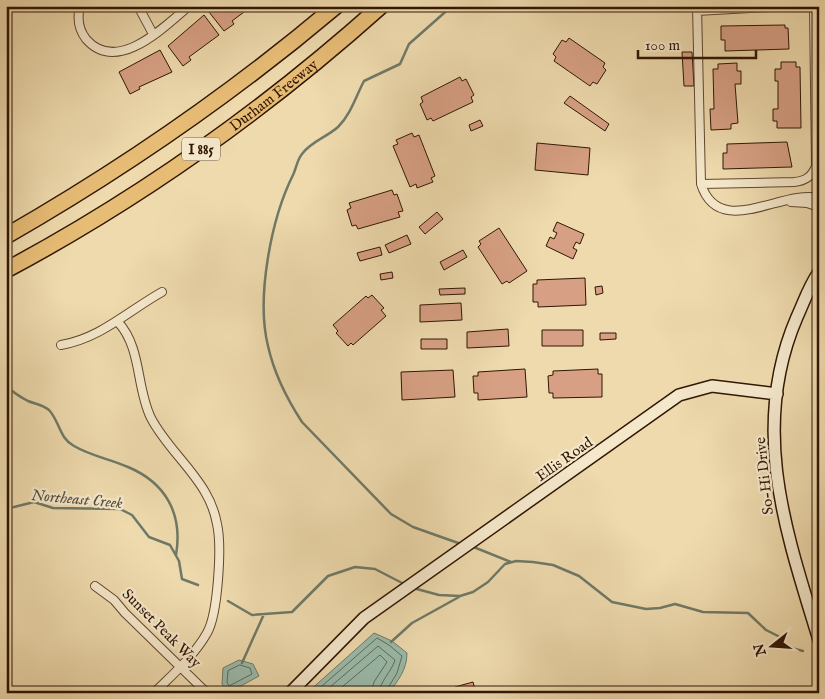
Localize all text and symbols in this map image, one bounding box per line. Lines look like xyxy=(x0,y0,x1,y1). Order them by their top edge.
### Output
scale bar xyxy=(638,28,755,60)
text: 100 m xyxy=(645,36,681,55)
street label: Durham Freeway xyxy=(226,55,322,136)
road number: I 885 xyxy=(182,138,220,160)
street label: Ellis Road xyxy=(532,432,597,486)
street label: So-Hi Drive xyxy=(751,436,778,516)
water label: Northeast Creek xyxy=(30,486,124,514)
street label: Sunset Peak Way xyxy=(118,585,206,672)
north arrow xyxy=(748,622,798,672)
text: N xyxy=(750,641,771,659)

